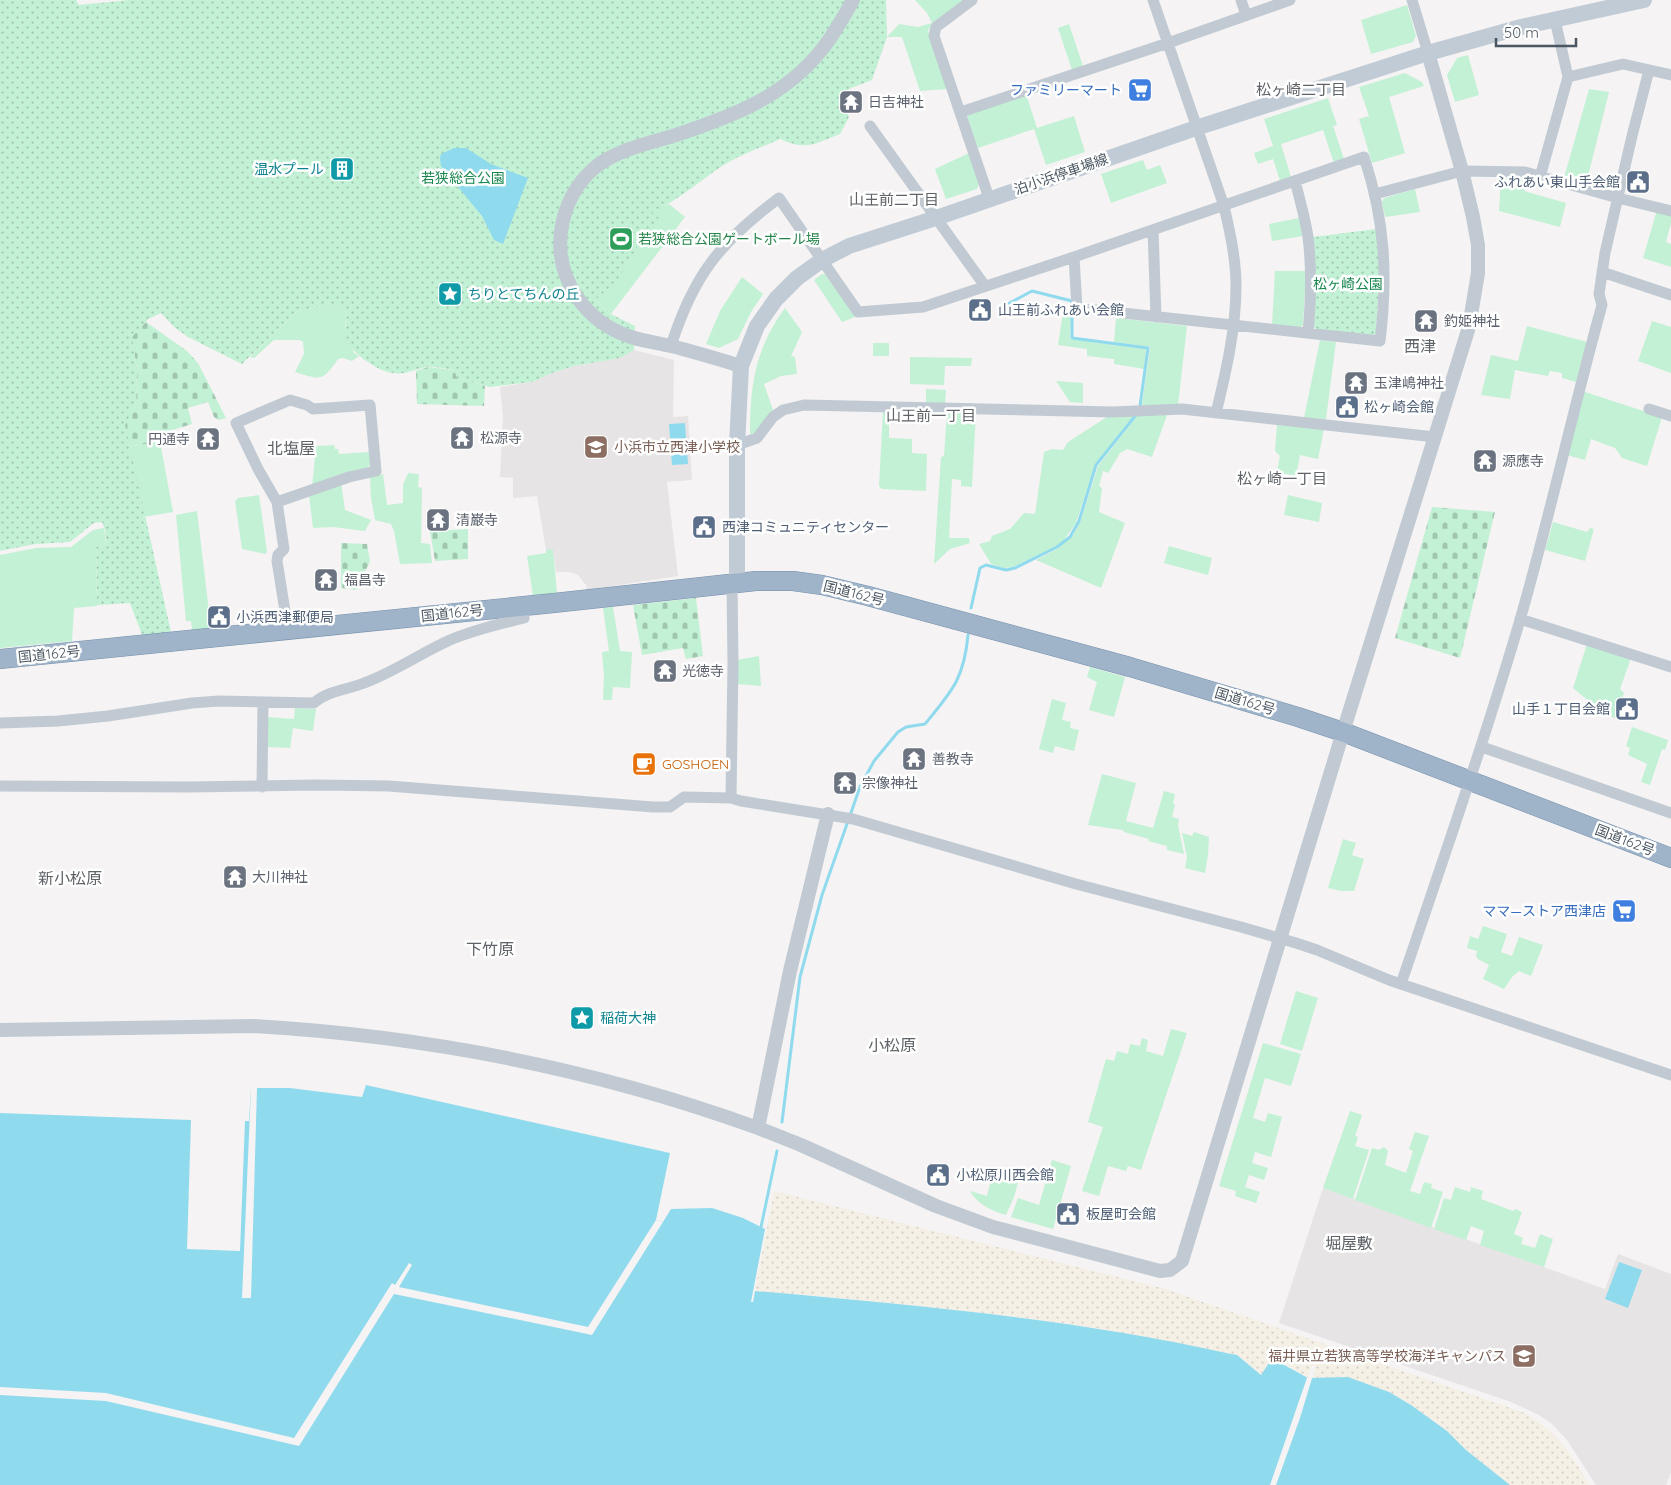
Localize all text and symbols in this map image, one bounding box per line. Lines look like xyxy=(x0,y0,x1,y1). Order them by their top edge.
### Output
scale bar xyxy=(1496,15,1576,47)
text: 50 m xyxy=(1504,23,1539,42)
supermarket icon: ファミリーマート xyxy=(1127,77,1153,103)
district label: 松ヶ崎二丁目 xyxy=(1256,80,1346,99)
place label: ファミリーマート xyxy=(1010,81,1122,99)
temple icon: 日吉神社 xyxy=(838,89,864,115)
place label: 日吉神社 xyxy=(868,93,924,111)
street label: 泊小浜停車場線 xyxy=(1012,150,1110,198)
building icon: 温水プール xyxy=(329,156,355,182)
place label: 温水プール xyxy=(254,160,324,178)
park label: 若狭総合公園 xyxy=(421,169,505,187)
public building icon: ふれあい東山手会館 xyxy=(1625,169,1651,195)
place label: ふれあい東山手会館 xyxy=(1494,173,1620,191)
district label: 山王前二丁目 xyxy=(849,190,939,209)
sports icon: 若狭総合公園ゲートボール場 xyxy=(608,226,634,252)
place label: 若狭総合公園ゲートボール場 xyxy=(638,230,820,248)
park label: 松ヶ崎公園 xyxy=(1313,275,1383,293)
place icon: ちりとてちんの丘 xyxy=(437,281,463,307)
place label: ちりとてちんの丘 xyxy=(468,285,580,303)
public building icon: 山王前ふれあい会館 xyxy=(967,297,993,323)
place label: 山王前ふれあい会館 xyxy=(998,301,1124,319)
temple icon: 釣姫神社 xyxy=(1413,308,1439,334)
place label: 釣姫神社 xyxy=(1444,312,1500,330)
district label: 西津 xyxy=(1404,336,1436,356)
temple icon: 玉津嶋神社 xyxy=(1343,370,1369,396)
place label: 玉津嶋神社 xyxy=(1374,374,1444,392)
public building icon: 松ヶ崎会館 xyxy=(1334,394,1360,420)
place label: 松ヶ崎会館 xyxy=(1364,398,1434,416)
district label: 山王前一丁目 xyxy=(886,406,976,425)
temple icon: 松源寺 xyxy=(449,425,475,451)
temple icon: 円通寺 xyxy=(195,426,221,452)
place label: 松源寺 xyxy=(480,429,522,447)
place label: 円通寺 xyxy=(148,430,190,448)
school or university icon: 小浜市立西津小学校 xyxy=(583,434,609,460)
district label: 北塩屋 xyxy=(267,438,315,458)
place label: 小浜市立西津小学校 xyxy=(614,438,740,456)
temple icon: 源應寺 xyxy=(1472,448,1498,474)
place label: 源應寺 xyxy=(1502,452,1544,470)
district label: 松ヶ崎一丁目 xyxy=(1237,469,1327,488)
temple icon: 清巌寺 xyxy=(425,507,451,533)
place label: 清巌寺 xyxy=(456,511,498,529)
public building icon: 西津コミュニティセンター xyxy=(691,514,717,540)
place label: 西津コミュニティセンター xyxy=(722,518,889,536)
temple icon: 福昌寺 xyxy=(313,567,339,593)
place label: 福昌寺 xyxy=(344,571,386,589)
street label: 国道162号 xyxy=(822,577,886,609)
street label: 国道162号 xyxy=(420,601,484,625)
public building icon: 小浜西津郵便局 xyxy=(206,604,232,630)
place label: 小浜西津郵便局 xyxy=(236,608,334,626)
street label: 国道162号 xyxy=(17,642,81,666)
temple icon: 光徳寺 xyxy=(652,658,678,684)
place label: 光徳寺 xyxy=(682,662,724,680)
street label: 国道162号 xyxy=(1212,683,1278,719)
public building icon: 山手１丁目会館 xyxy=(1614,696,1640,722)
place label: 山手１丁目会館 xyxy=(1512,700,1610,718)
temple icon: 善教寺 xyxy=(901,746,927,772)
place label: 善教寺 xyxy=(932,750,974,768)
cafe icon: GOSHOEN xyxy=(631,751,657,777)
place label: GOSHOEN xyxy=(662,755,729,773)
temple icon: 宗像神社 xyxy=(832,770,858,796)
place label: 宗像神社 xyxy=(862,774,918,792)
street label: 国道162号 xyxy=(1593,820,1657,860)
temple icon: 大川神社 xyxy=(222,864,248,890)
district label: 新小松原 xyxy=(38,868,102,888)
place label: 大川神社 xyxy=(252,868,308,886)
supermarket icon: ママ―ストア西津店 xyxy=(1611,898,1637,924)
place label: ママ―ストア西津店 xyxy=(1482,902,1606,920)
district label: 下竹原 xyxy=(466,939,514,959)
place icon: 稲荷大神 xyxy=(569,1005,595,1031)
place label: 稲荷大神 xyxy=(600,1009,656,1027)
district label: 小松原 xyxy=(868,1035,916,1055)
public building icon: 小松原川西会館 xyxy=(925,1162,951,1188)
place label: 小松原川西会館 xyxy=(956,1166,1054,1184)
public building icon: 板屋町会館 xyxy=(1055,1201,1081,1227)
place label: 板屋町会館 xyxy=(1086,1205,1156,1223)
district label: 堀屋敷 xyxy=(1325,1233,1373,1253)
school or university icon: 福井県立若狭高等学校海洋キャンパス xyxy=(1511,1343,1537,1369)
place label: 福井県立若狭高等学校海洋キャンパス xyxy=(1268,1347,1506,1365)

